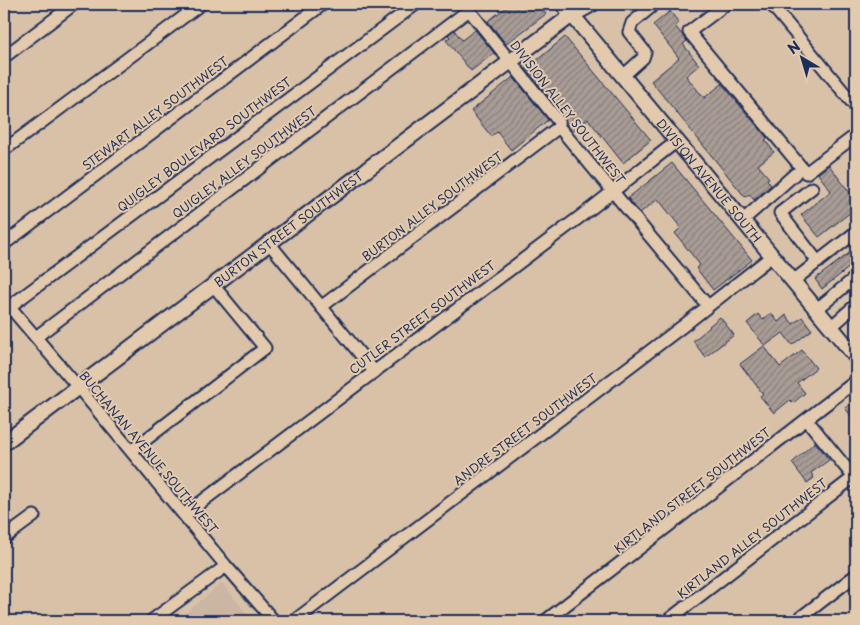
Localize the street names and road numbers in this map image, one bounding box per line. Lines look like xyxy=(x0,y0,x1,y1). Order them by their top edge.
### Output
street label: DIVISION ALLEY SOUTHWEST xyxy=(506,36,630,188)
street label: STEWART ALLEY SOUTHWEST xyxy=(78,51,233,174)
street label: QUIGLEY BOULEVARD SOUTHWEST xyxy=(113,72,296,216)
street label: QUIGLEY ALLEY SOUTHWEST xyxy=(168,101,321,222)
street label: DIVISION AVENUE SOUTH xyxy=(653,115,766,246)
street label: BURTON ALLEY SOUTHWEST xyxy=(358,146,507,265)
street label: BURTON STREET SOUTHWEST xyxy=(210,166,367,291)
street label: CUTLER STREET SOUTHWEST xyxy=(345,255,500,378)
street label: BUCHANAN AVENUE SOUTHWEST xyxy=(75,367,223,538)
street label: ANDRE STREET SOUTHWEST xyxy=(449,368,601,489)
street label: KIRTLAND STREET SOUTHWEST xyxy=(610,423,775,557)
street label: KIRTLAND ALLEY SOUTHWEST xyxy=(673,473,831,602)

